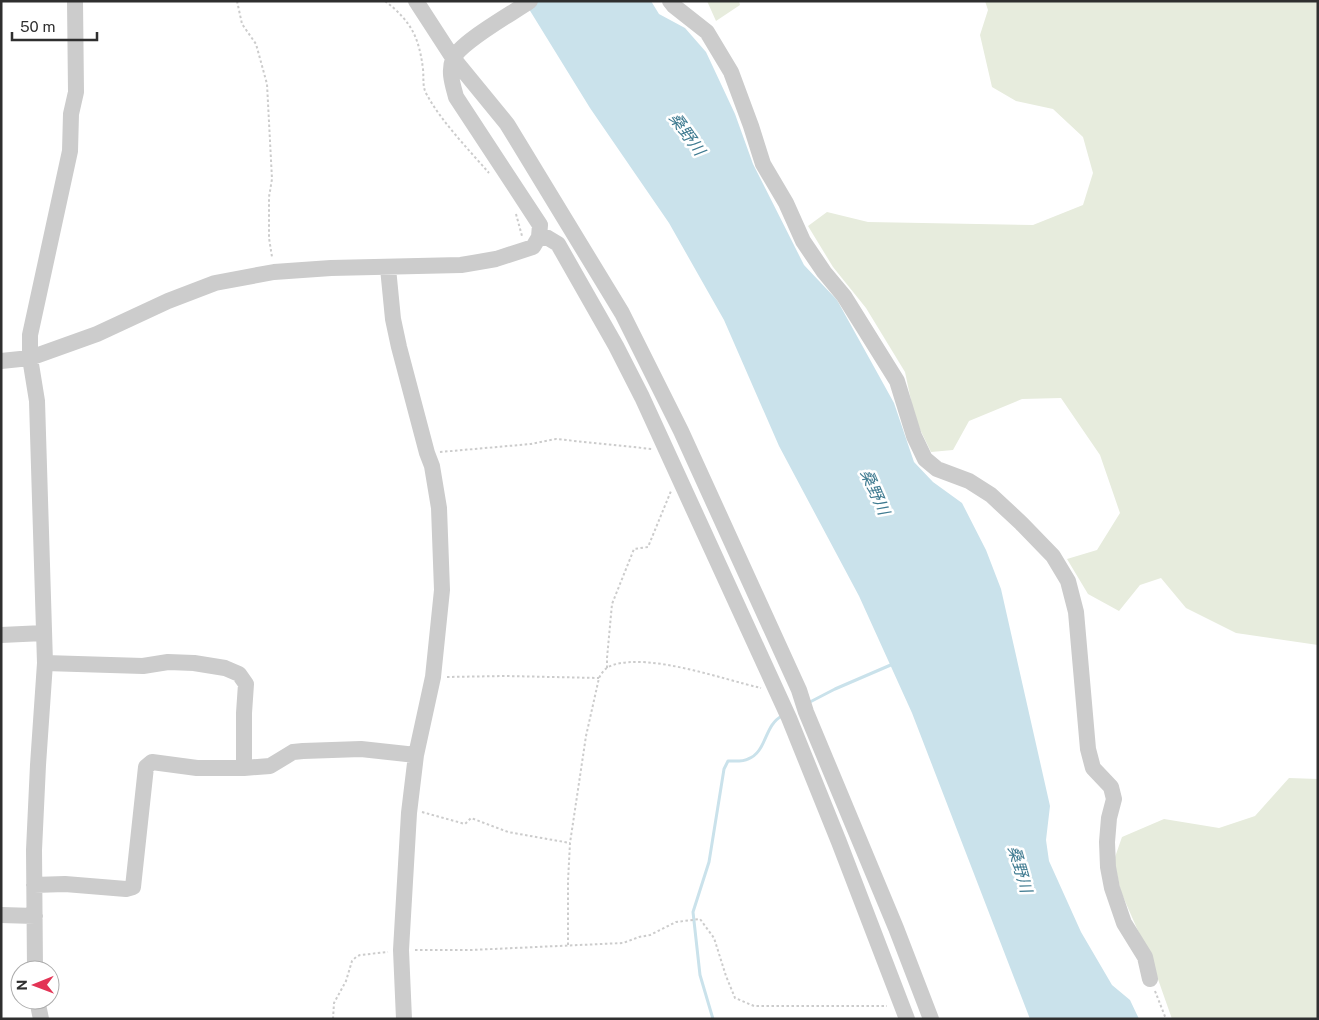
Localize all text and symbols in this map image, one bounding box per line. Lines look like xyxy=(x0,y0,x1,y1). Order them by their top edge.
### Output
scale bar xyxy=(12,10,98,42)
text: 50 m xyxy=(20,18,55,35)
water label: 桑野川 xyxy=(665,109,710,161)
water label: 桑野川 xyxy=(857,466,894,520)
water label: 桑野川 xyxy=(1004,843,1036,897)
north arrow xyxy=(10,960,60,1010)
text: N xyxy=(14,980,30,991)

